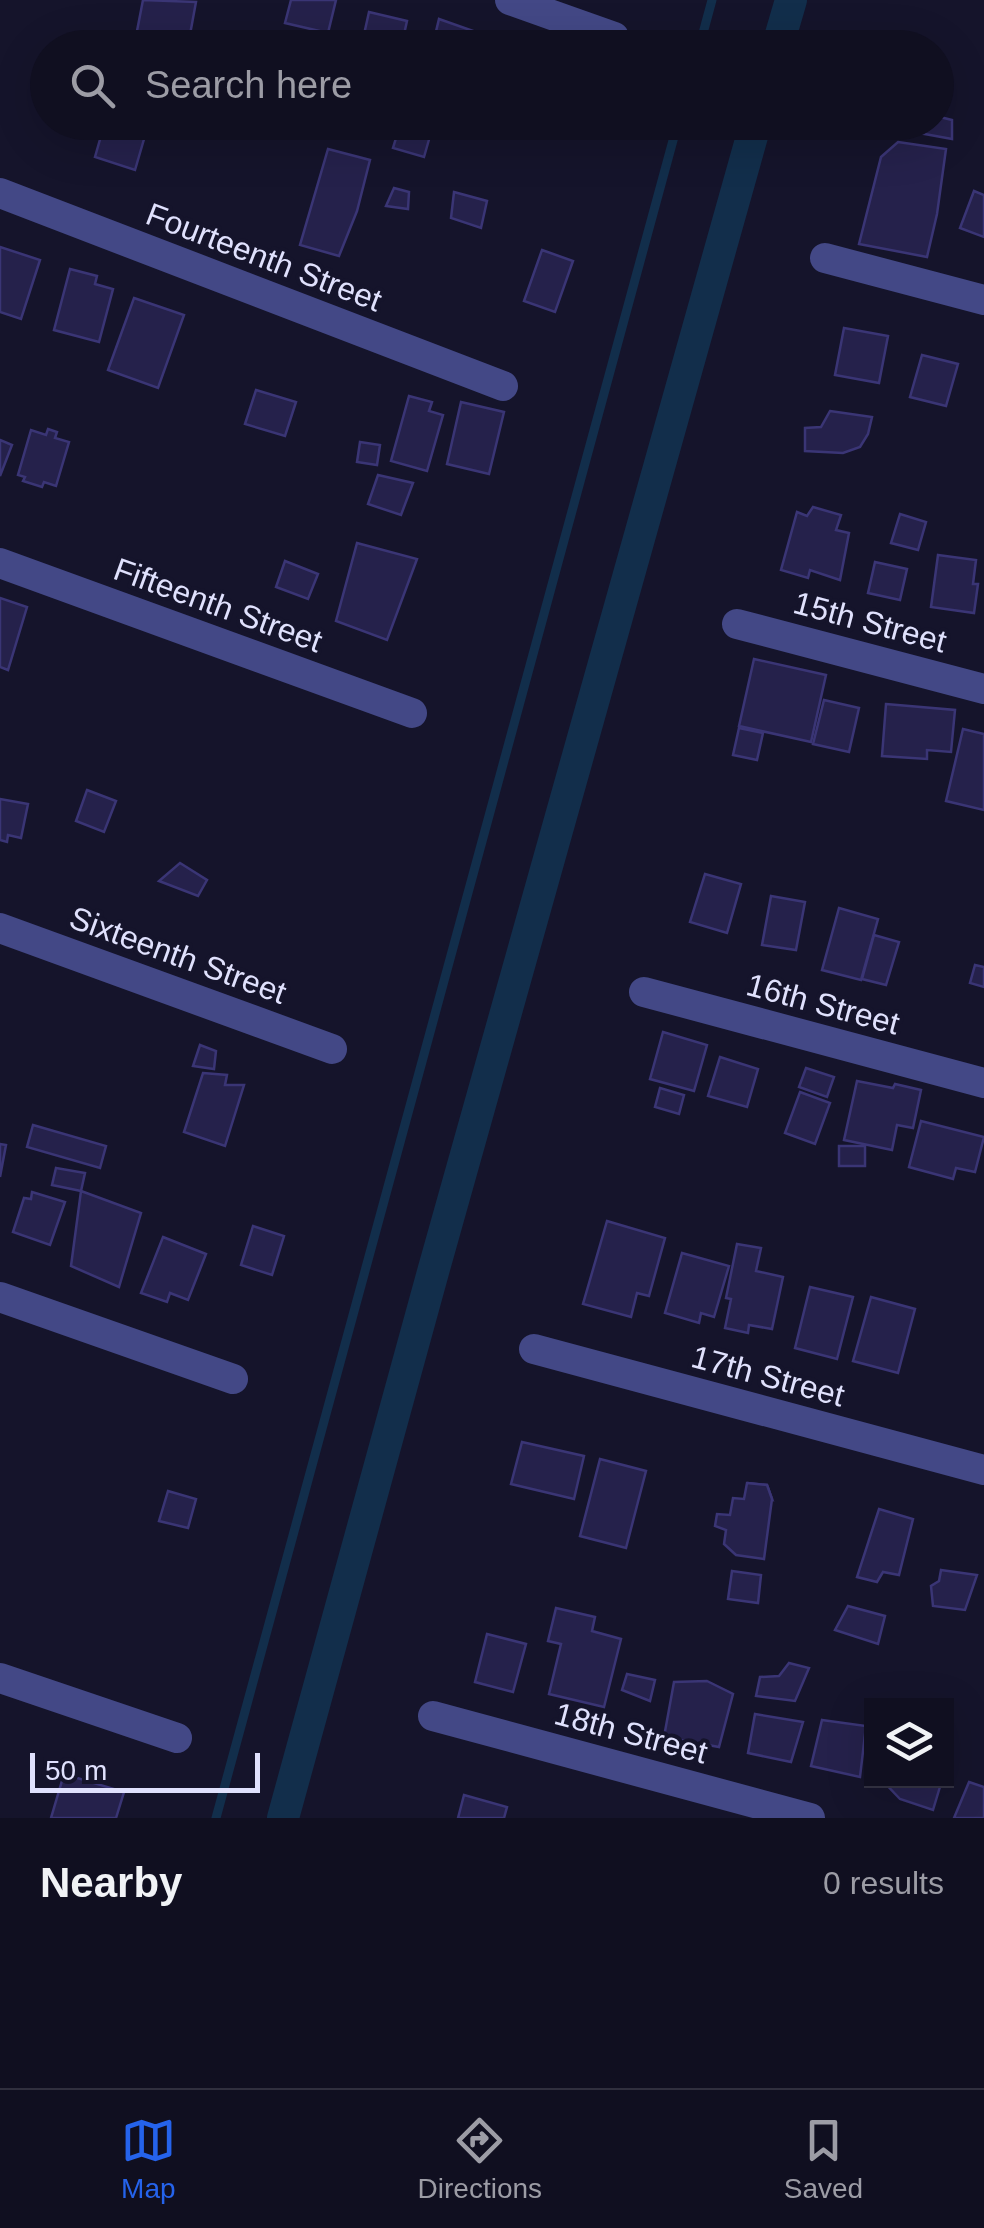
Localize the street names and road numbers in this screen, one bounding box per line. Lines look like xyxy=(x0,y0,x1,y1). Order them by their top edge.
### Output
street label: Fourteenth Street xyxy=(141,196,387,318)
street label: Fifteenth Street xyxy=(109,551,327,659)
street label: 15th Street xyxy=(790,584,950,660)
street label: Sixteenth Street xyxy=(65,899,291,1011)
street label: 16th Street xyxy=(743,966,903,1042)
street label: 17th Street xyxy=(688,1338,848,1414)
street label: 18th Street xyxy=(551,1695,711,1771)

